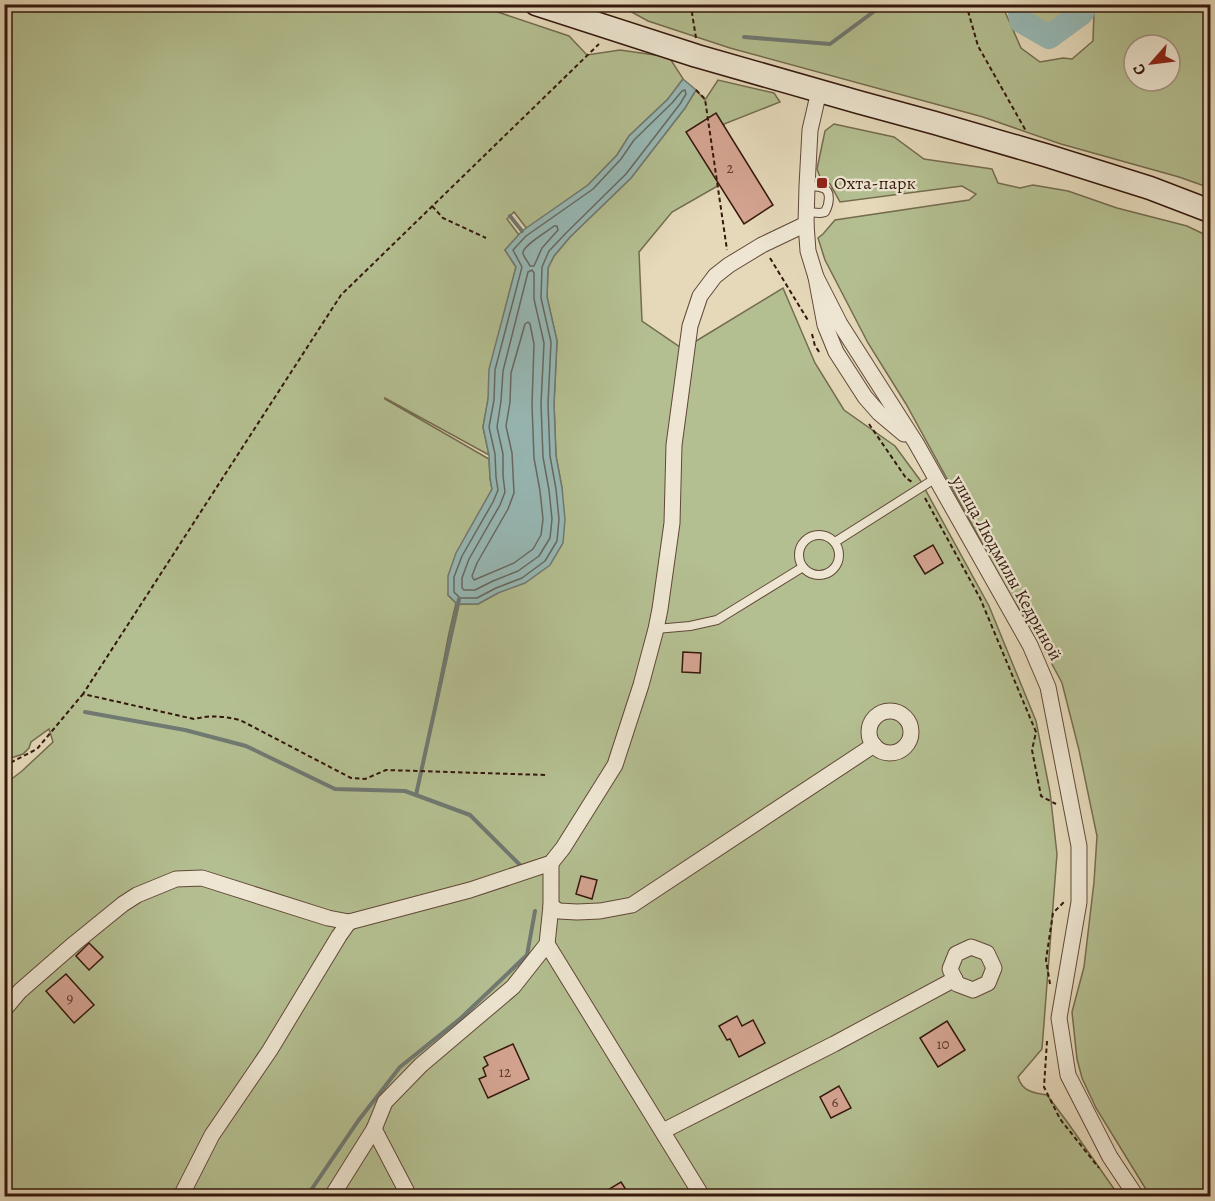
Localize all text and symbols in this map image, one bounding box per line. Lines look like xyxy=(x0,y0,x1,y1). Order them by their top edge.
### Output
north arrow xyxy=(1122,33,1182,93)
text: С xyxy=(1128,60,1152,79)
house number: 2 xyxy=(726,158,734,178)
place label: Охта-парк xyxy=(834,171,916,195)
marker: Охта-парк xyxy=(815,176,829,190)
street label: улица Людмилы Кедриной xyxy=(946,470,1068,665)
house number: 9 xyxy=(67,988,74,1008)
house number: 10 xyxy=(936,1034,950,1054)
house number: 12 xyxy=(499,1062,511,1082)
house number: 6 xyxy=(832,1092,839,1112)

